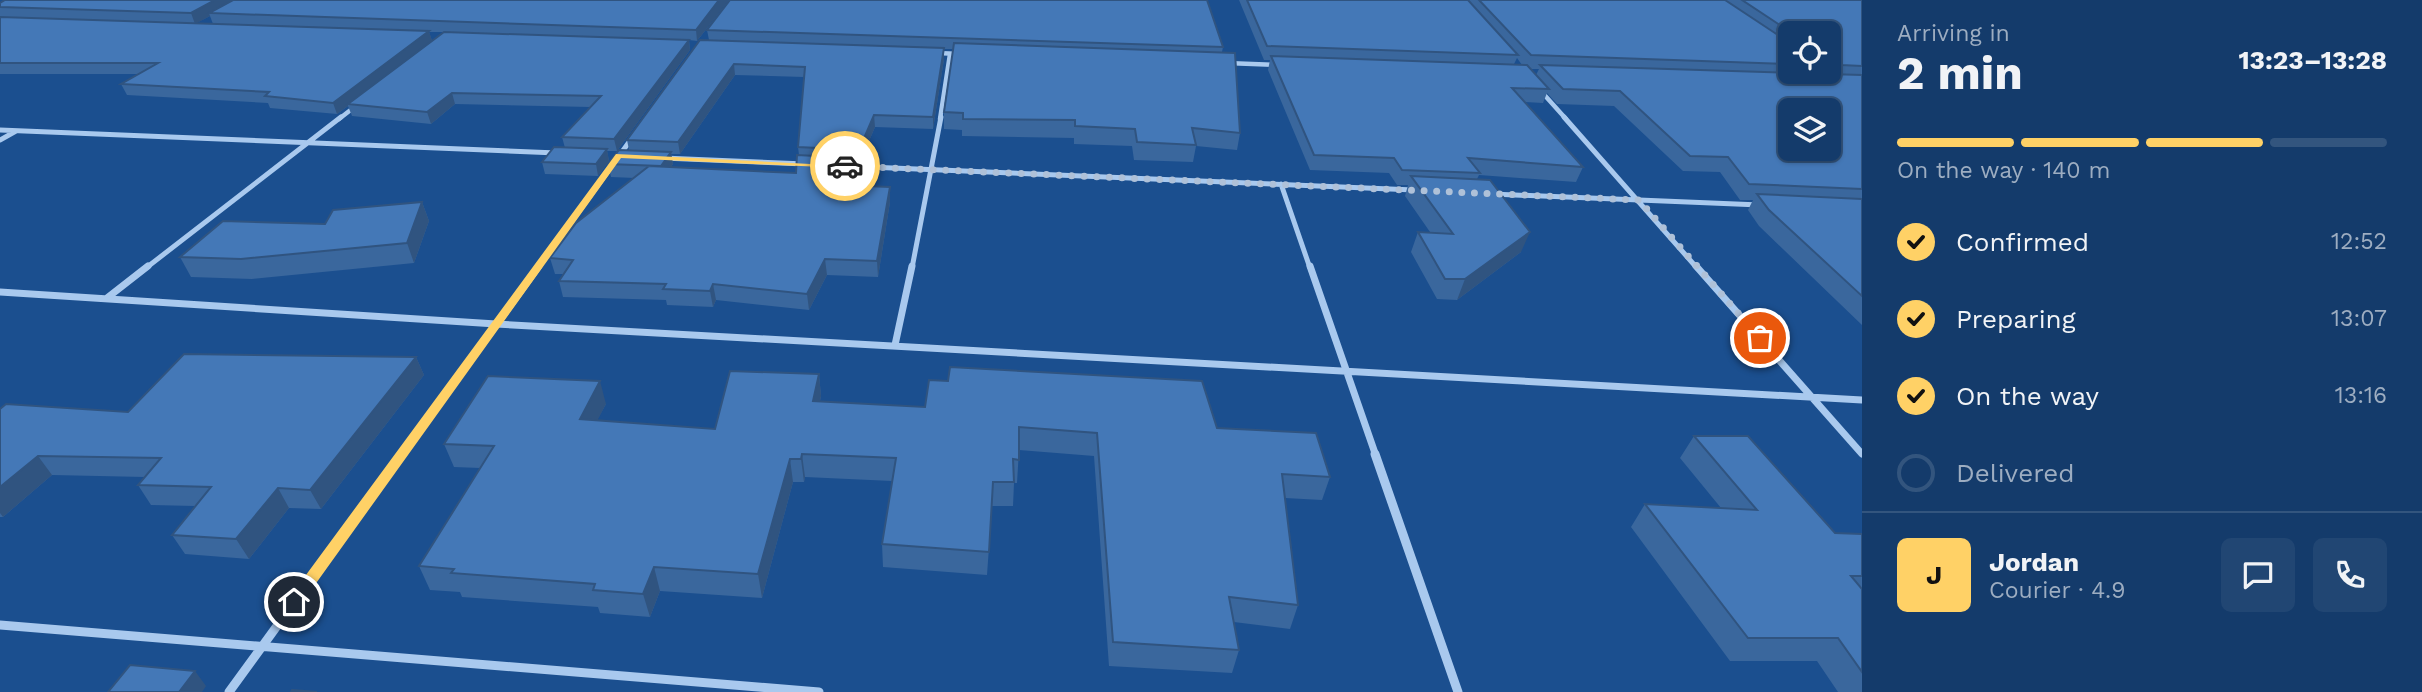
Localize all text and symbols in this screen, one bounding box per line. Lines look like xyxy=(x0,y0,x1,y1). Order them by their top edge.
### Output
text: Arriving in xyxy=(1897,20,2010,47)
map controls xyxy=(1778,21,1841,161)
button: locate xyxy=(1778,21,1841,84)
text: 13:23–13:28 xyxy=(2238,45,2387,75)
text: 2 min xyxy=(1897,46,2023,100)
button: layers xyxy=(1778,98,1841,161)
courier xyxy=(810,131,880,201)
icon: car xyxy=(826,147,864,185)
text: On the way · 140 m xyxy=(1897,157,2110,184)
icon: check xyxy=(1897,223,1935,261)
text: Confirmed xyxy=(1956,227,2089,257)
text: 12:52 xyxy=(2331,228,2387,255)
icon: check xyxy=(1897,300,1935,338)
text: Preparing xyxy=(1956,304,2076,334)
text: 13:07 xyxy=(2331,305,2387,332)
pin xyxy=(1730,308,1790,368)
icon: bag xyxy=(1741,319,1779,357)
icon: check xyxy=(1897,377,1935,415)
text: On the way xyxy=(1956,381,2099,411)
text: 13:16 xyxy=(2335,382,2387,409)
text: Delivered xyxy=(1956,458,2075,488)
button: chat xyxy=(2221,538,2295,612)
button: phone xyxy=(2313,538,2387,612)
text: Jordan xyxy=(1989,547,2079,577)
text: J xyxy=(1926,560,1942,590)
pin xyxy=(264,572,324,632)
text: Courier · 4.9 xyxy=(1989,577,2125,604)
icon: home xyxy=(275,583,313,621)

